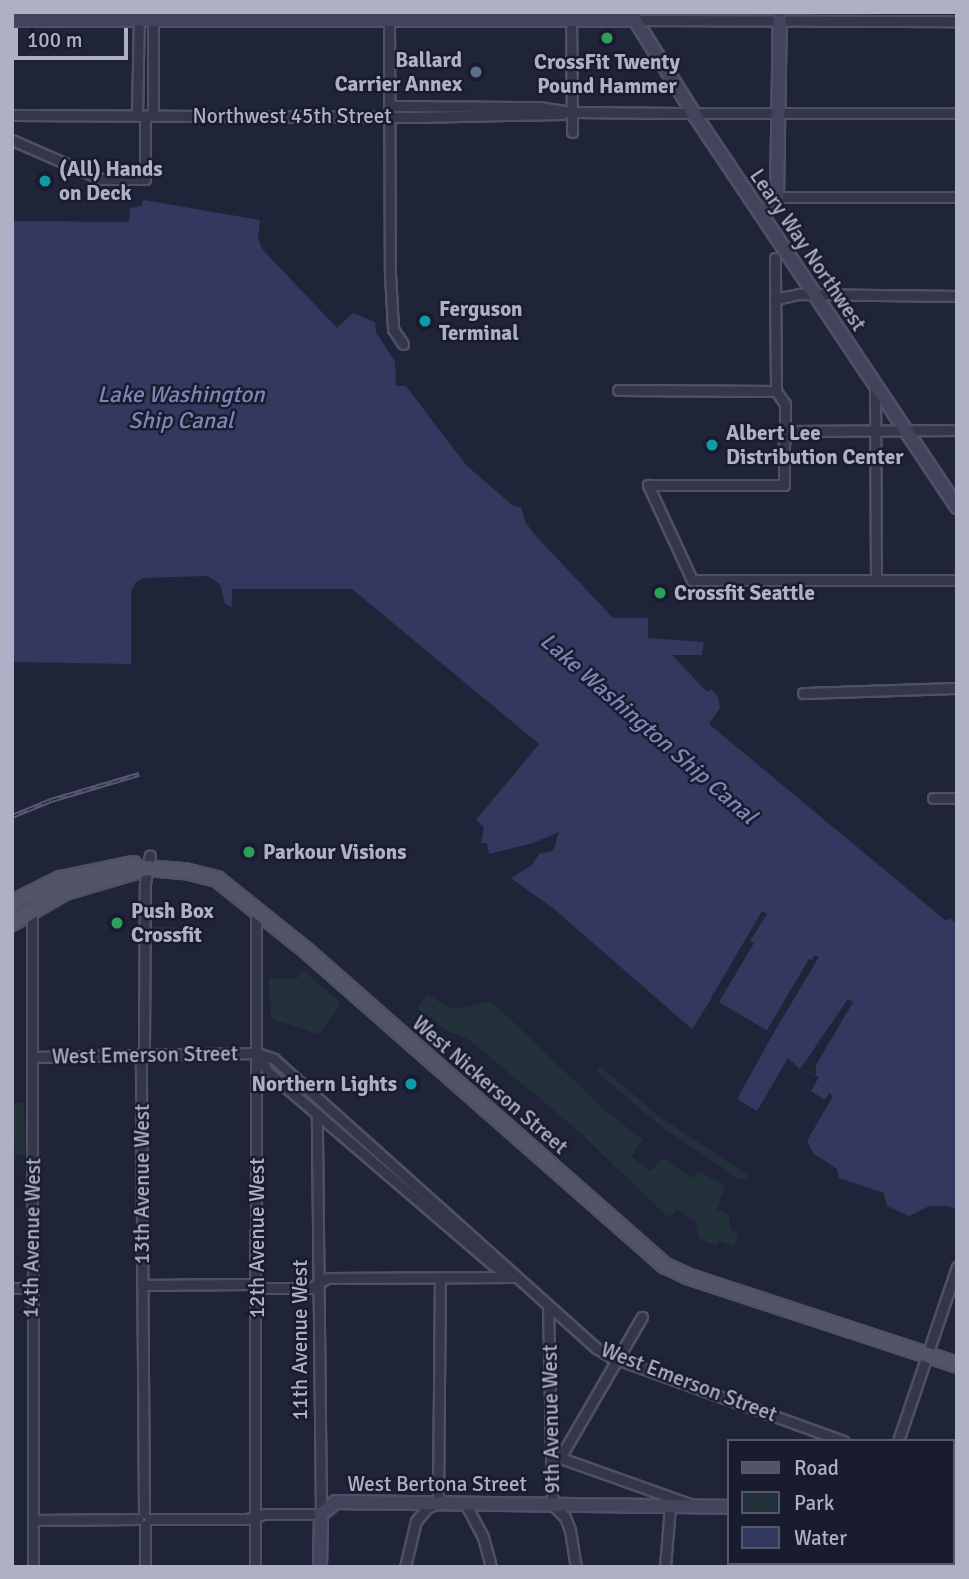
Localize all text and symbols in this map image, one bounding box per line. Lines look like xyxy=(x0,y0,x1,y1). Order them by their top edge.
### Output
scale bar xyxy=(18,14,131,58)
text: 100 m xyxy=(27,27,82,53)
marker: CrossFit Twenty Pound Hammer xyxy=(599,30,615,46)
place label: Ballard Carrier Annex xyxy=(335,47,462,97)
place label: CrossFit Twenty Pound Hammer xyxy=(534,49,680,99)
marker: Ballard Carrier Annex xyxy=(468,64,484,80)
street label: Northwest 45th Street xyxy=(192,103,392,129)
place label: (All) Hands on Deck xyxy=(59,156,163,206)
street label: Leary Way Northwest xyxy=(744,164,872,336)
marker: (All) Hands on Deck xyxy=(37,173,53,189)
place label: Ferguson Terminal xyxy=(439,296,523,346)
marker: Ferguson Terminal xyxy=(417,313,433,329)
water label: Lake Washington Ship Canal xyxy=(97,381,265,435)
place label: Albert Lee Distribution Center xyxy=(726,420,903,470)
marker: Albert Lee Distribution Center xyxy=(704,437,720,453)
place label: Crossfit Seattle xyxy=(674,580,815,606)
marker: Crossfit Seattle xyxy=(652,585,668,601)
water label: Lake Washington Ship Canal xyxy=(534,628,762,830)
place label: Parkour Visions xyxy=(263,839,407,865)
marker: Parkour Visions xyxy=(241,844,257,860)
place label: Push Box Crossfit xyxy=(131,898,214,948)
marker: Push Box Crossfit xyxy=(109,915,125,931)
street label: West Nickerson Street xyxy=(407,1011,573,1159)
street label: West Emerson Street xyxy=(52,1041,238,1069)
place label: Northern Lights xyxy=(251,1071,397,1097)
marker: Northern Lights xyxy=(403,1076,419,1092)
street label: 13th Avenue West xyxy=(129,1104,155,1264)
street label: 14th Avenue West xyxy=(18,1158,46,1318)
street label: 12th Avenue West xyxy=(244,1158,270,1318)
street label: 11th Avenue West xyxy=(287,1260,313,1420)
street label: West Emerson Street xyxy=(597,1337,781,1427)
street label: 9th Avenue West xyxy=(537,1344,565,1494)
legend xyxy=(727,1439,955,1565)
text: Road xyxy=(794,1455,839,1481)
street label: West Bertona Street xyxy=(347,1471,527,1497)
text: Park xyxy=(794,1490,834,1516)
text: Water xyxy=(794,1525,847,1551)

